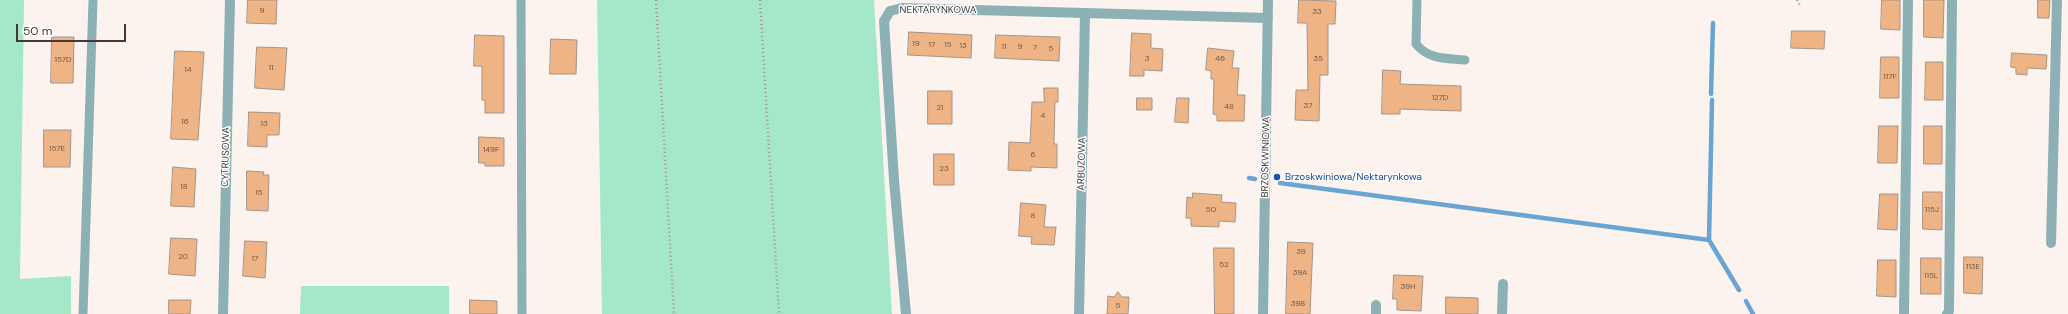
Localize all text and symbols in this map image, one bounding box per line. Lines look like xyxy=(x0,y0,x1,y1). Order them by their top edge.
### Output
street label: NEKTARYNKOWA xyxy=(900,4,976,16)
house number: 9 xyxy=(259,6,265,16)
house number: 33 xyxy=(1312,7,1322,17)
scale bar xyxy=(18,16,128,42)
text: 50 m xyxy=(23,23,52,39)
house number: 19 xyxy=(912,39,920,49)
house number: 17 xyxy=(929,40,935,50)
house number: 15 xyxy=(944,40,952,50)
house number: 13 xyxy=(959,41,967,51)
house number: 11 xyxy=(1002,42,1006,52)
house number: 9 xyxy=(1017,42,1023,52)
house number: 7 xyxy=(1033,43,1037,53)
house number: 5 xyxy=(1049,44,1053,54)
house number: 3 xyxy=(1145,54,1149,64)
house number: 46 xyxy=(1215,54,1225,64)
house number: 35 xyxy=(1313,54,1323,64)
house number: 157D xyxy=(54,55,72,65)
house number: 11 xyxy=(269,63,273,73)
house number: 14 xyxy=(184,65,192,75)
house number: 117F xyxy=(1883,72,1897,82)
house number: 127D xyxy=(1432,93,1448,103)
house number: 37 xyxy=(1304,101,1312,111)
house number: 48 xyxy=(1224,102,1234,112)
house number: 21 xyxy=(936,103,944,113)
house number: 4 xyxy=(1041,111,1045,121)
street label: BRZOSKWINIOWA xyxy=(1259,116,1273,198)
house number: 16 xyxy=(181,117,189,127)
house number: 13 xyxy=(260,119,268,129)
street label: CYTRUSOWA xyxy=(219,127,233,187)
street label: ARBUZOWA xyxy=(1076,137,1088,191)
house number: 157E xyxy=(49,144,65,154)
house number: 149F xyxy=(483,145,499,155)
house number: 6 xyxy=(1030,150,1036,160)
house number: 23 xyxy=(939,164,949,174)
place label: Brzoskwiniowa/Nektarynkowa xyxy=(1285,171,1422,183)
marker: Brzoskwiniowa/Nektarynkowa xyxy=(1272,172,1282,182)
house number: 18 xyxy=(180,182,188,192)
house number: 15 xyxy=(255,188,263,198)
house number: 50 xyxy=(1206,205,1216,215)
house number: 115J xyxy=(1925,205,1939,215)
house number: 8 xyxy=(1031,211,1035,221)
house number: 39 xyxy=(1296,247,1306,257)
house number: 20 xyxy=(178,252,188,262)
house number: 17 xyxy=(252,254,258,264)
house number: 52 xyxy=(1219,260,1229,270)
house number: 113E xyxy=(1966,262,1980,272)
house number: 39A xyxy=(1293,268,1307,278)
house number: 115L xyxy=(1924,271,1938,281)
house number: 39H xyxy=(1401,282,1415,292)
house number: 39B xyxy=(1291,299,1305,309)
house number: 5 xyxy=(1116,301,1120,311)

